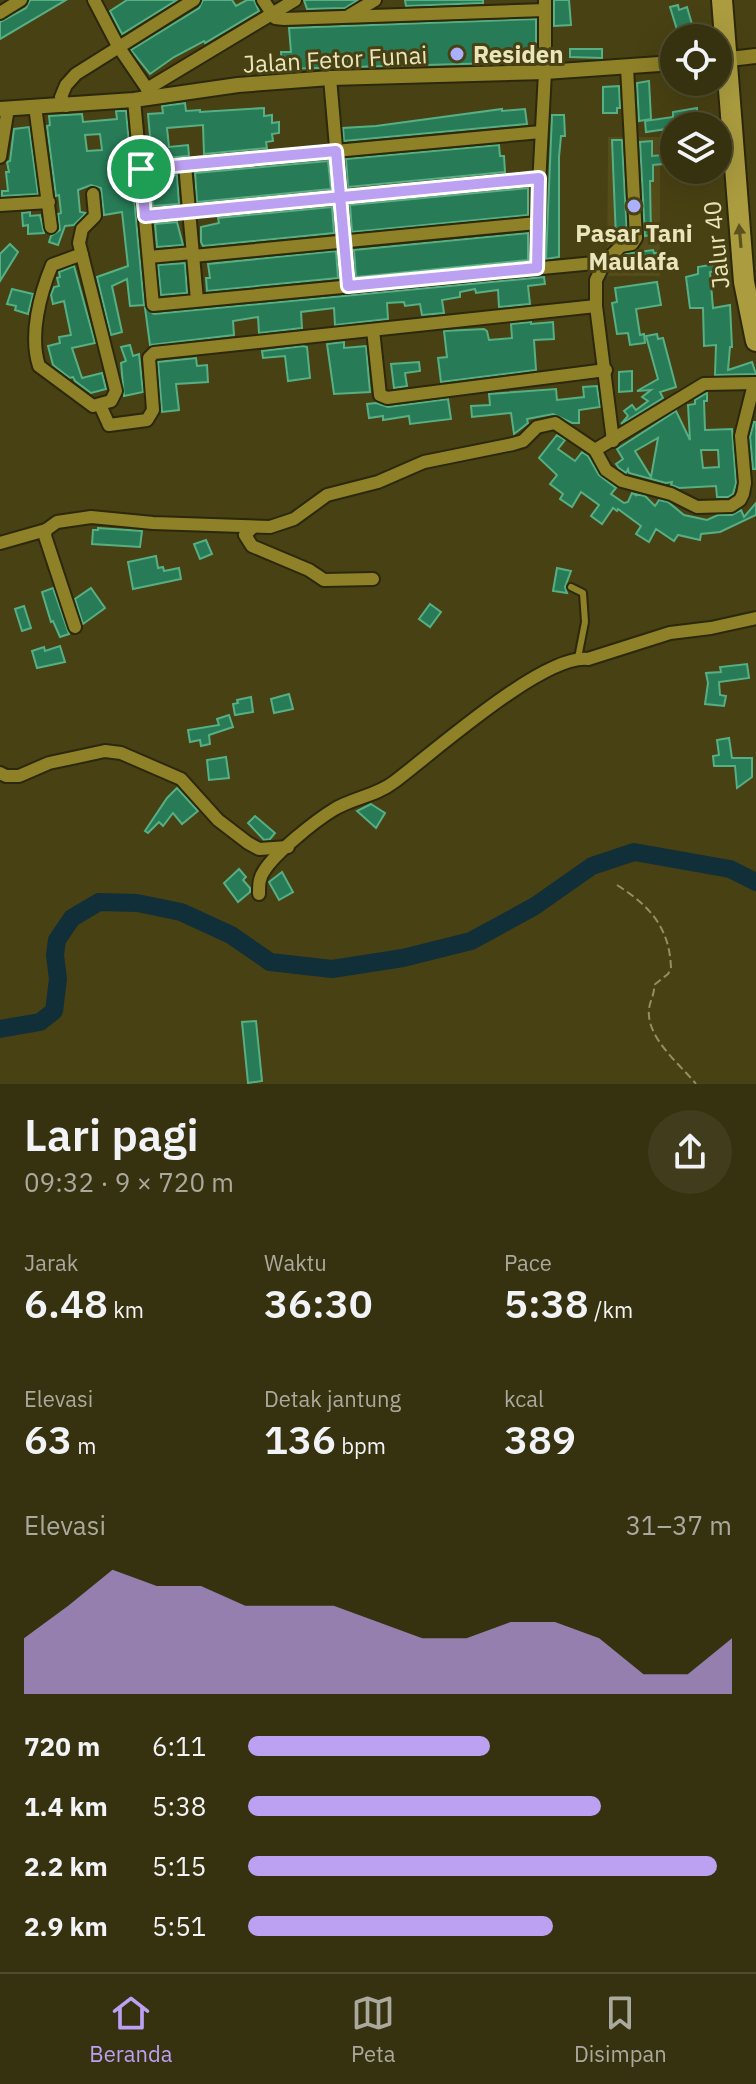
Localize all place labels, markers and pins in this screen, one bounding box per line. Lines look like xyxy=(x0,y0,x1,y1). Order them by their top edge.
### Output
place label: Residen xyxy=(473,38,564,70)
marker: Residen xyxy=(448,45,466,63)
pin xyxy=(107,135,175,203)
marker: Pasar Tani Maulafa xyxy=(625,197,643,215)
place label: Pasar Tani Maulafa xyxy=(575,217,693,277)

